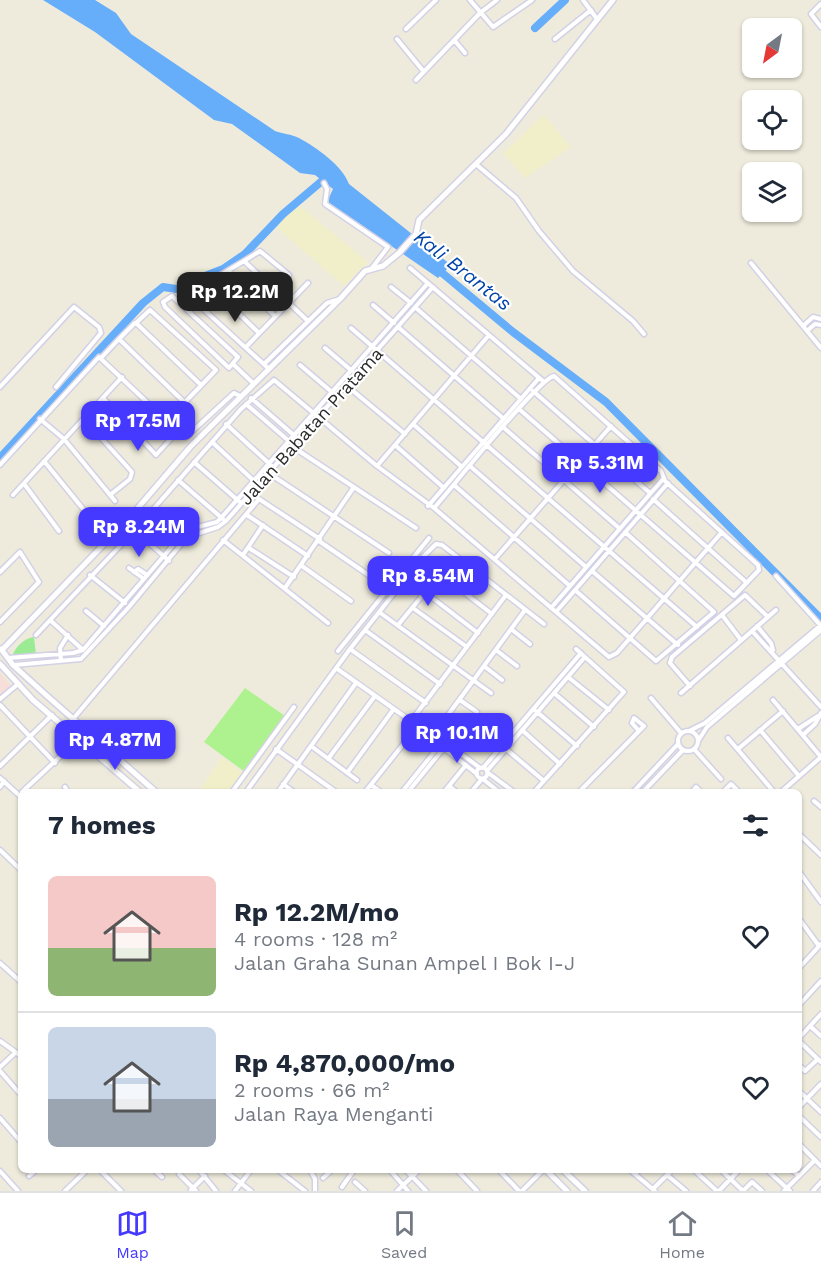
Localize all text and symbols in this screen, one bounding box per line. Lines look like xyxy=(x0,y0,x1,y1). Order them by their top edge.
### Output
north arrow xyxy=(742,18,802,78)
map controls xyxy=(742,18,802,222)
button: locate xyxy=(742,90,802,150)
button: layers xyxy=(742,162,802,222)
water label: Kali Brantas xyxy=(409,224,517,316)
pin: Rp 12.2M xyxy=(173,272,297,323)
text: Rp 12.2M xyxy=(191,279,279,303)
street label: Jalan Babatan Pratama xyxy=(235,343,387,509)
pin: Rp 17.5M xyxy=(76,401,200,452)
text: Rp 17.5M xyxy=(95,408,181,432)
pin: Rp 5.31M xyxy=(538,443,662,494)
text: Rp 5.31M xyxy=(556,450,644,474)
pin: Rp 8.24M xyxy=(77,507,201,558)
text: Rp 8.24M xyxy=(92,514,186,538)
pin: Rp 8.54M xyxy=(366,556,490,607)
text: Rp 8.54M xyxy=(381,563,475,587)
pin: Rp 10.1M xyxy=(395,713,519,764)
pin: Rp 4.87M xyxy=(53,720,177,771)
text: Rp 10.1M xyxy=(415,720,499,744)
text: Rp 4.87M xyxy=(69,727,161,751)
icon: filters xyxy=(739,809,772,842)
text: 7 homes xyxy=(48,810,156,840)
text: Rp 12.2M/mo xyxy=(234,897,399,927)
icon: home xyxy=(96,900,168,972)
icon: heart xyxy=(739,920,772,953)
text: 4 rooms · 128 m² xyxy=(234,927,397,951)
text: Jalan Graha Sunan Ampel I Bok I-J xyxy=(234,951,575,975)
text: Rp 4,870,000/mo xyxy=(234,1048,455,1078)
icon: home xyxy=(96,1051,168,1123)
icon: heart xyxy=(739,1071,772,1104)
text: 2 rooms · 66 m² xyxy=(234,1078,390,1102)
text: Jalan Raya Menganti xyxy=(234,1102,433,1126)
tab: Map xyxy=(116,1207,149,1262)
tab: Saved xyxy=(381,1207,427,1262)
tab: Home xyxy=(659,1207,705,1262)

